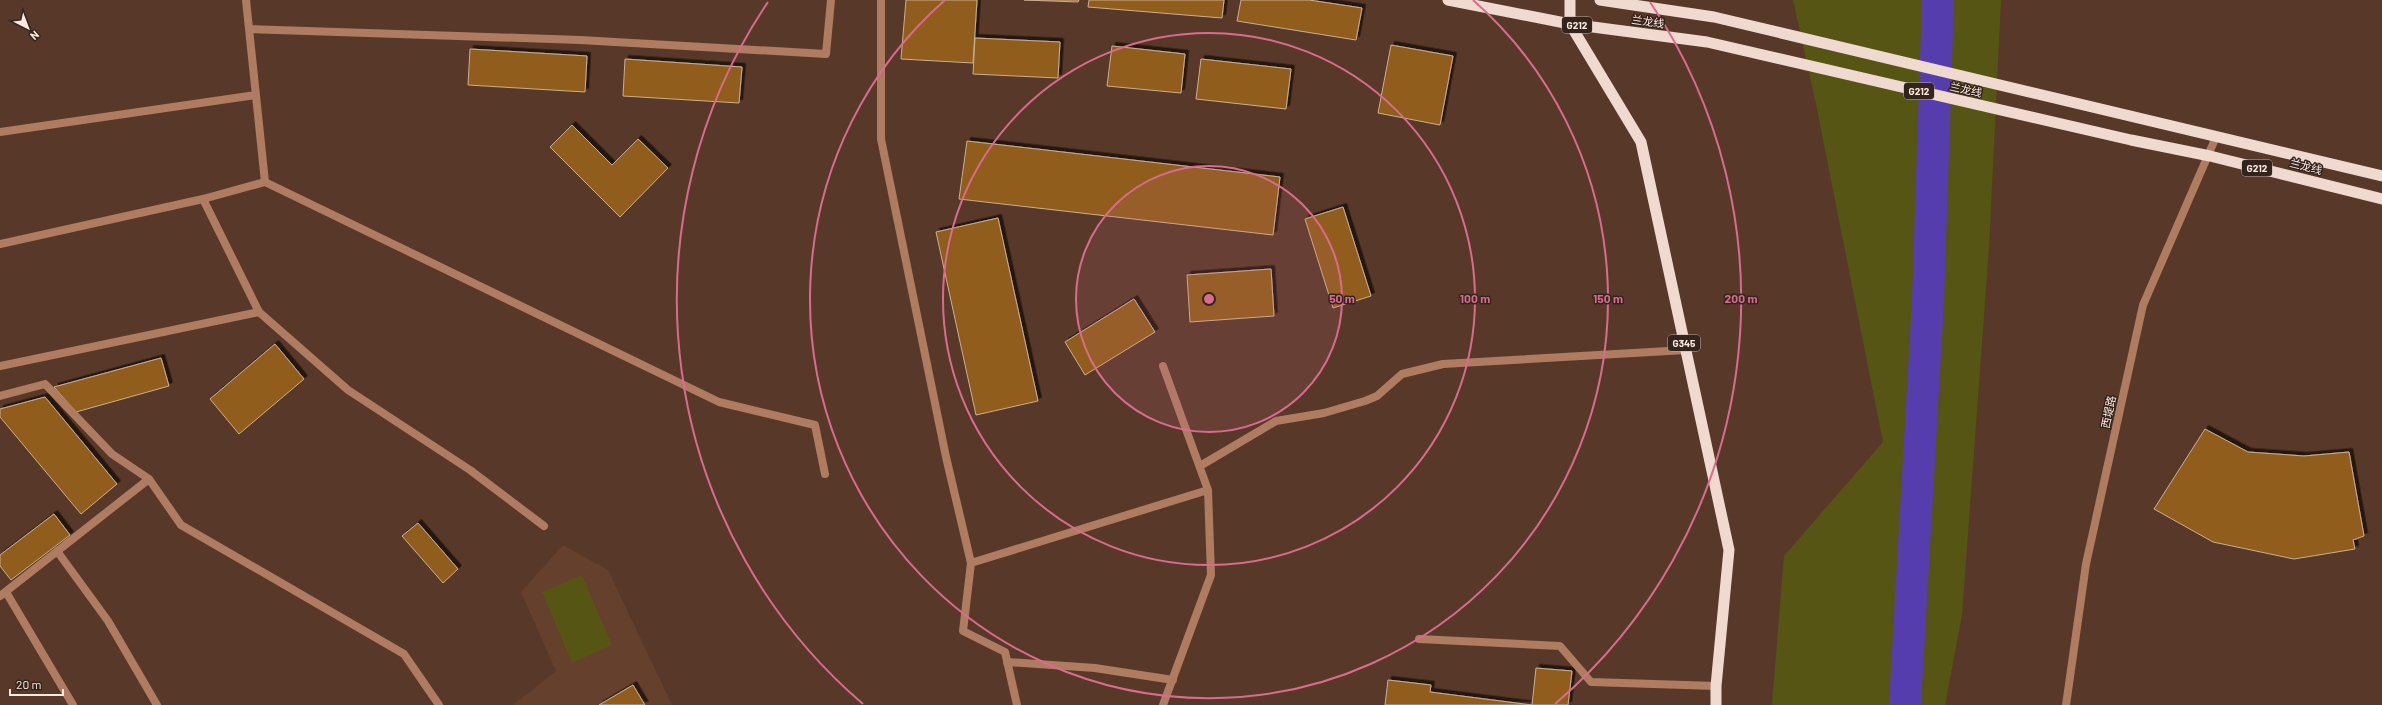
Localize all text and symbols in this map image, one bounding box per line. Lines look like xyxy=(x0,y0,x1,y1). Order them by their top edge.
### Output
north arrow xyxy=(8,8,48,48)
street label: 兰龙线 xyxy=(1631,12,1665,30)
road number: G212 xyxy=(1562,17,1592,33)
text: N xyxy=(28,29,42,43)
street label: 兰龙线 xyxy=(1948,79,1984,99)
road number: G212 xyxy=(1904,83,1934,99)
street label: 兰龙线 xyxy=(2288,156,2324,176)
road number: G212 xyxy=(2242,160,2272,176)
text: 50 m xyxy=(1329,291,1355,305)
text: 100 m xyxy=(1460,291,1490,305)
text: 150 m xyxy=(1593,291,1623,305)
text: 200 m xyxy=(1725,291,1757,305)
centre of rings xyxy=(1202,292,1216,306)
road number: G345 xyxy=(1668,335,1700,351)
street label: 西堤路 xyxy=(2098,395,2118,429)
scale bar xyxy=(10,671,63,697)
text: 20 m xyxy=(16,677,42,691)

